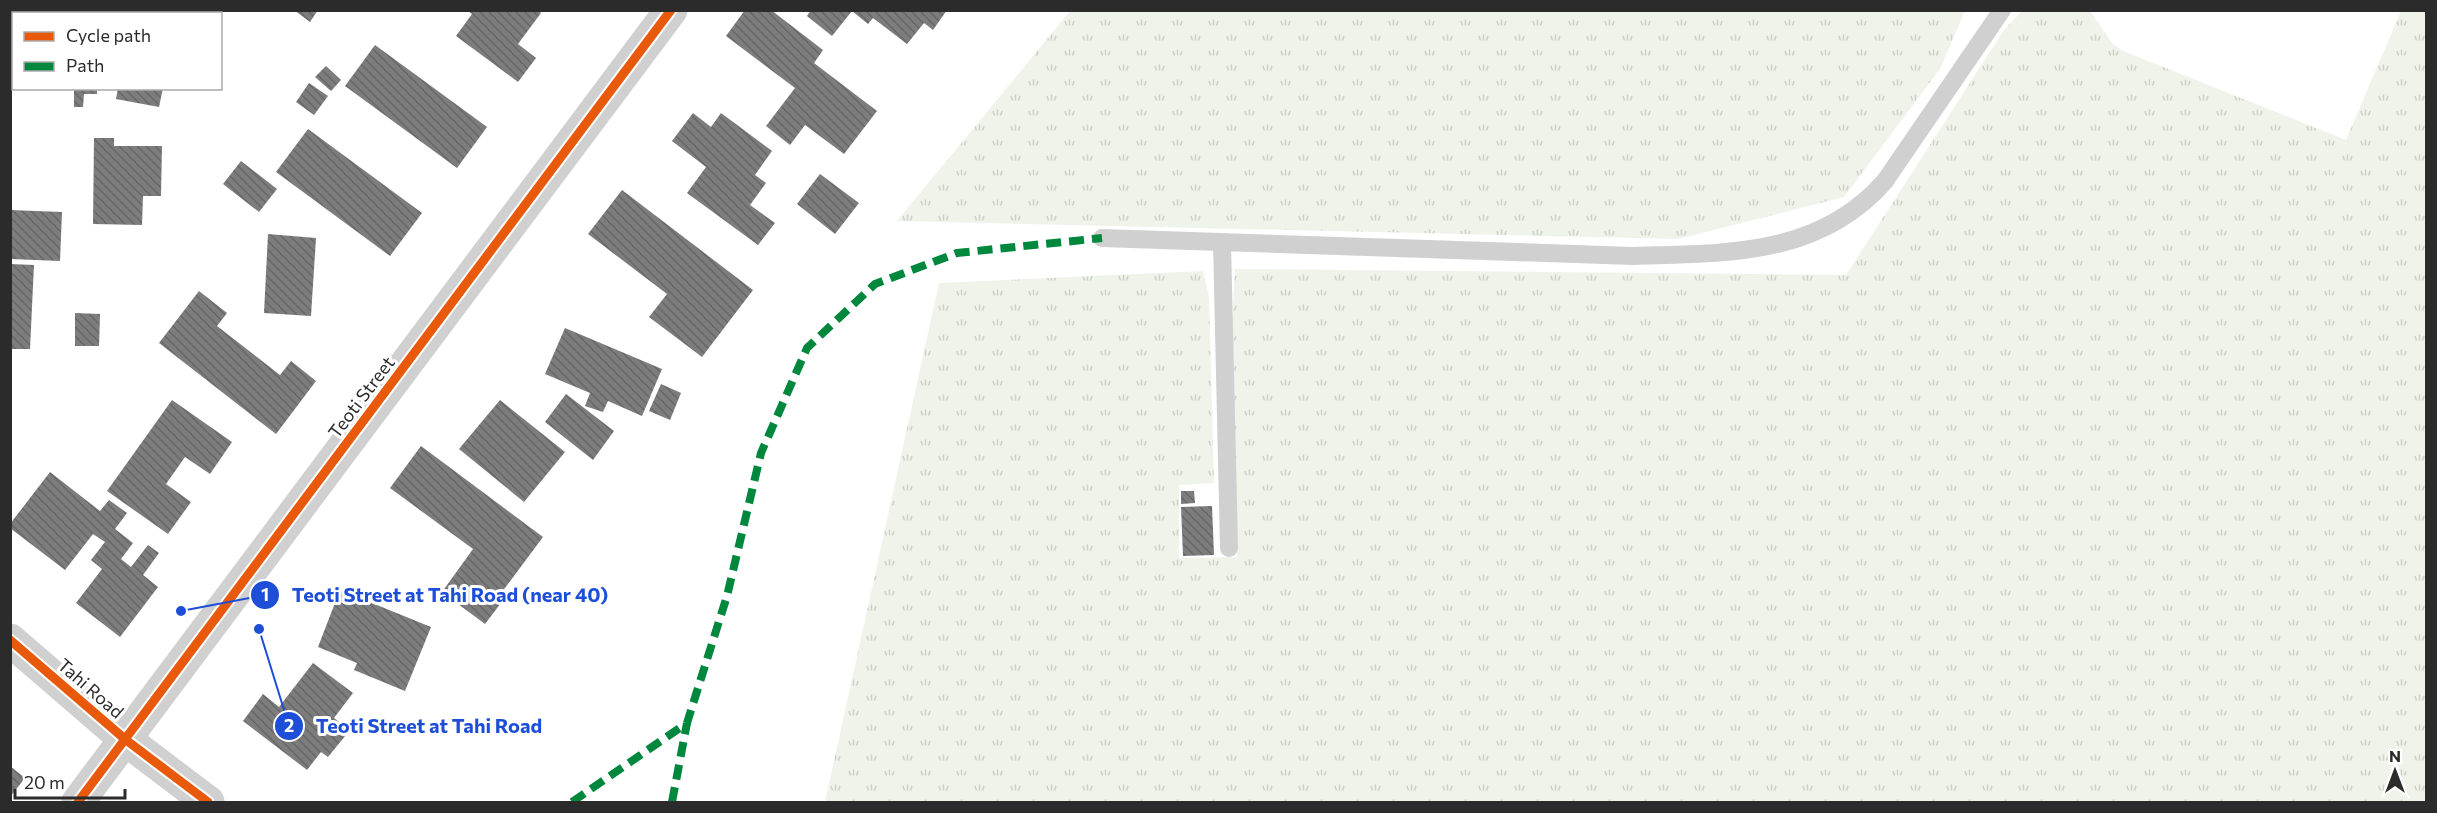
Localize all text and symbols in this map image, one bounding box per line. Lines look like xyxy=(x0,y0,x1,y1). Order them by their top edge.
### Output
legend xyxy=(12,12,222,90)
text: Cycle path xyxy=(66,24,151,46)
text: Path xyxy=(66,54,104,76)
street label: Teoti Street xyxy=(323,352,399,442)
callout: Teoti Street at Tahi Road (near 40) xyxy=(250,576,620,614)
text: Teoti Street at Tahi Road (near 40) xyxy=(292,582,608,606)
text: 1 xyxy=(261,583,269,605)
street label: Tahi Road xyxy=(54,654,128,722)
callout: Teoti Street at Tahi Road xyxy=(274,707,554,745)
text: Teoti Street at Tahi Road xyxy=(316,713,542,737)
text: 2 xyxy=(284,714,294,736)
north arrow xyxy=(2365,741,2425,801)
text: N xyxy=(2389,746,2401,765)
scale bar xyxy=(15,762,124,800)
text: 20 m xyxy=(24,771,65,793)

